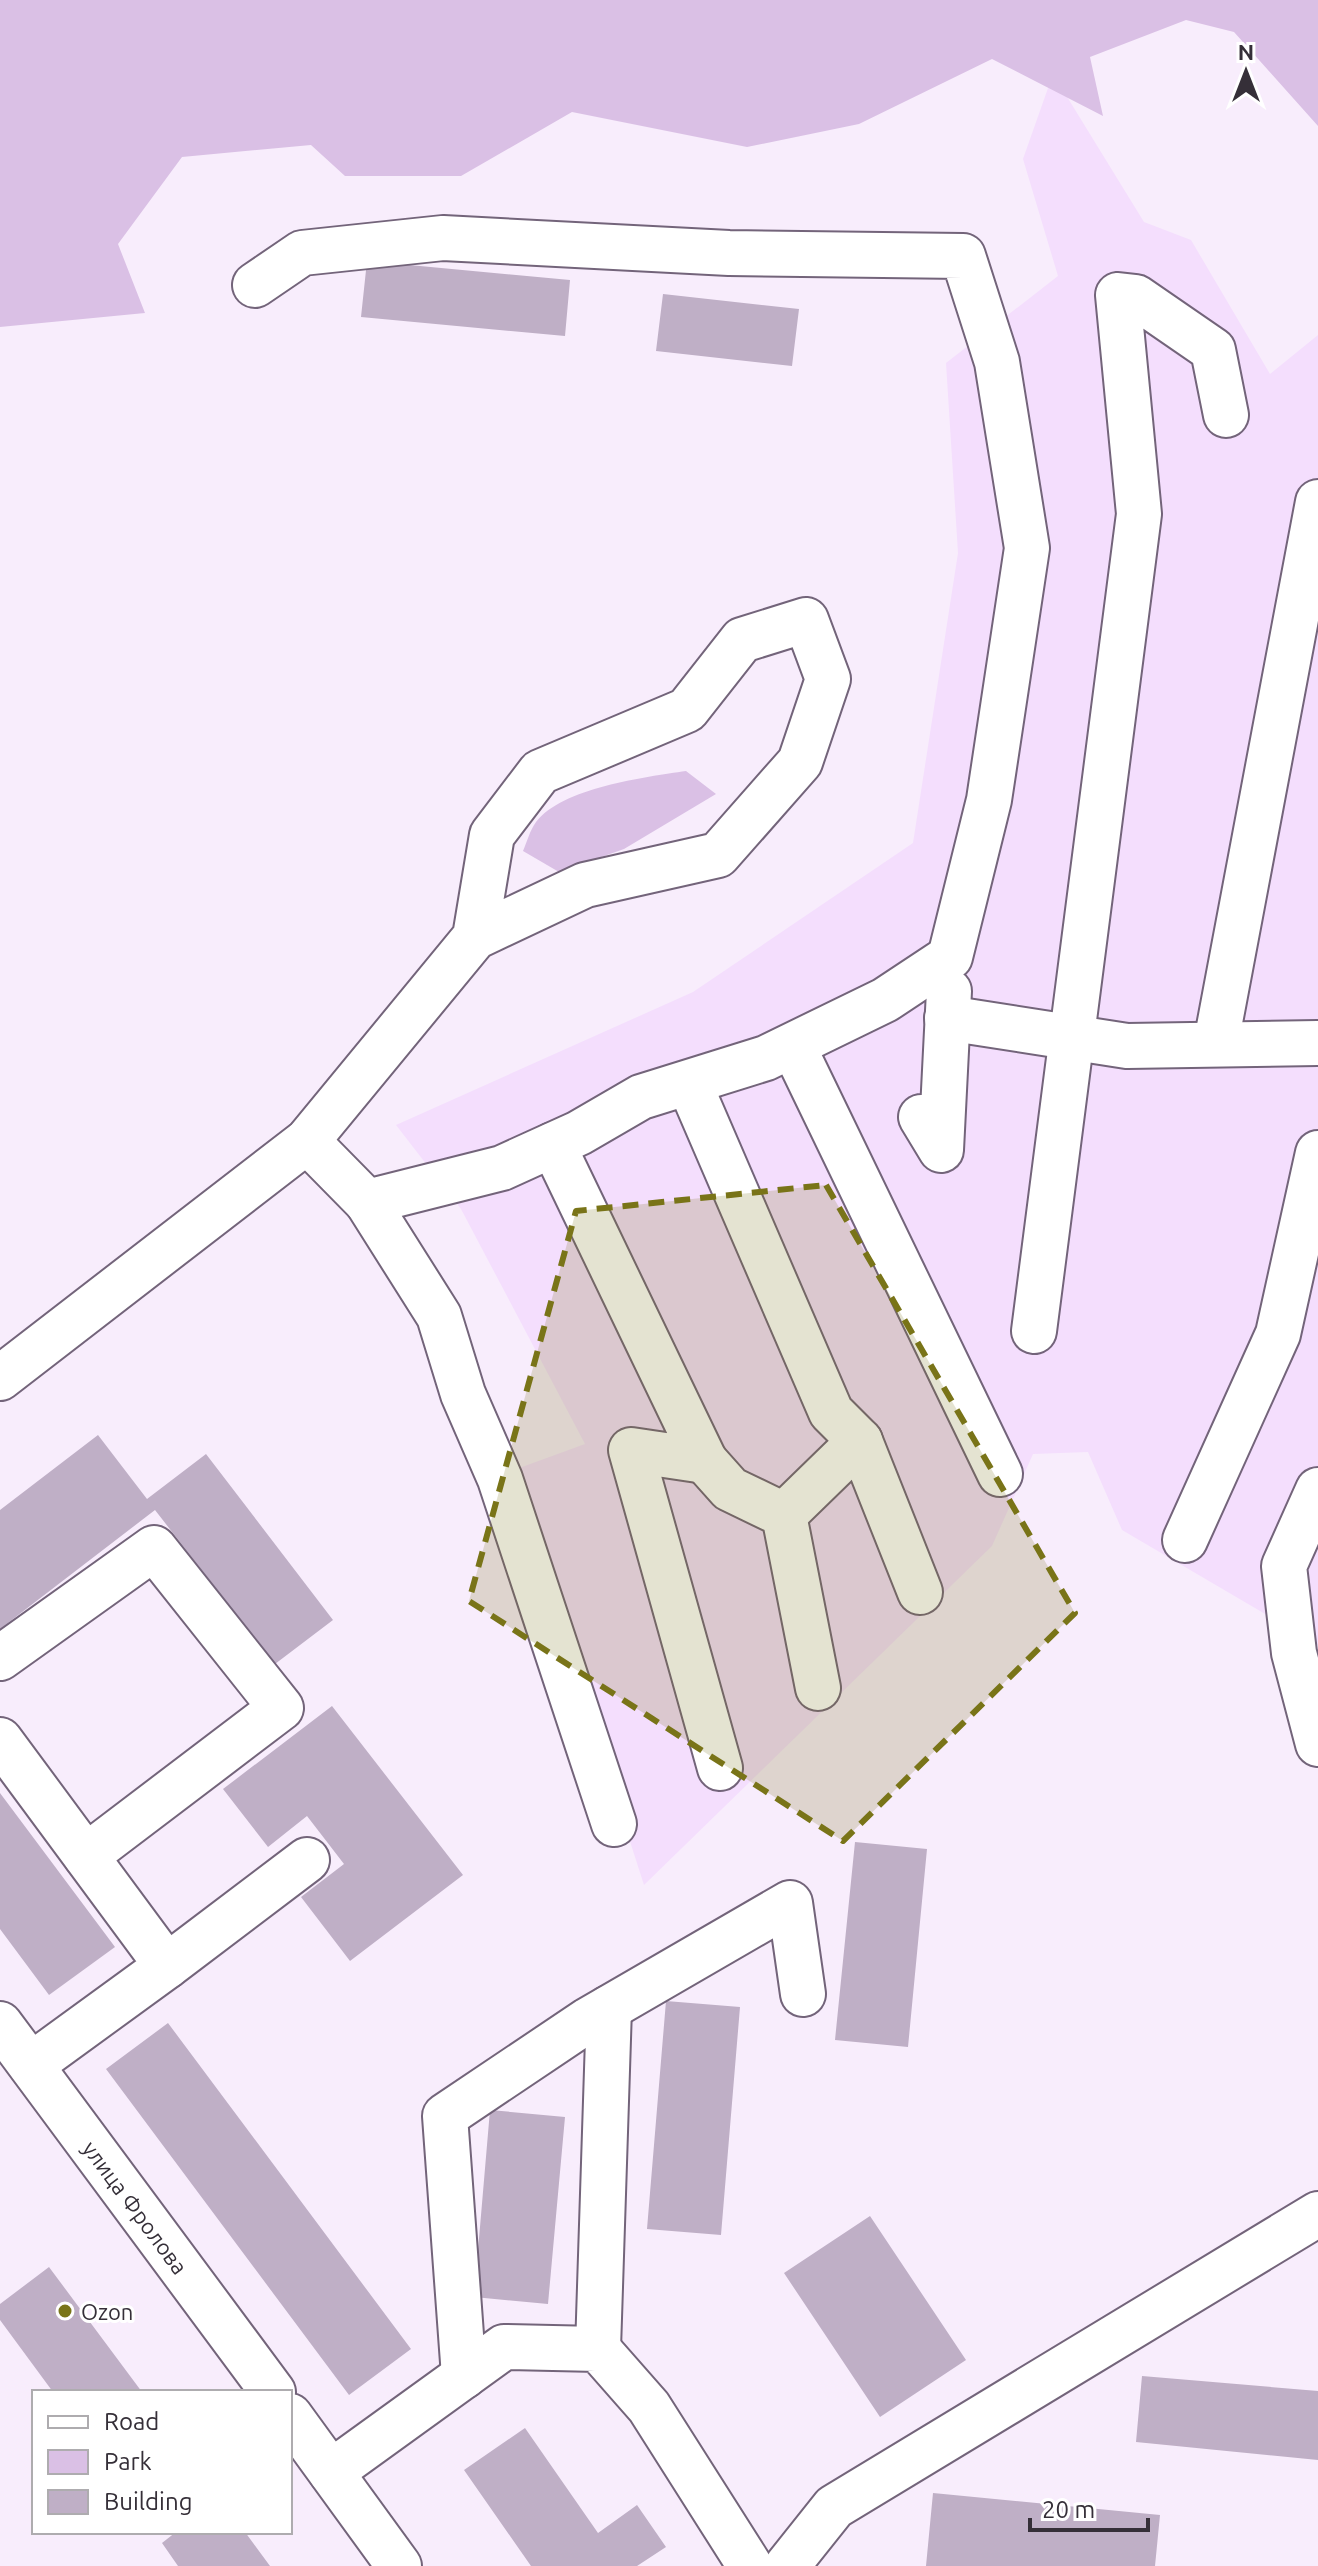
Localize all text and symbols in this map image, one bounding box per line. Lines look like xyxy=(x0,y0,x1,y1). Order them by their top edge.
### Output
north arrow xyxy=(1206,32,1286,112)
text: N xyxy=(1238,39,1254,64)
street label: улица Фролова xyxy=(78,2136,193,2278)
place label: Ozon xyxy=(81,2299,133,2324)
marker: Ozon xyxy=(56,2302,74,2320)
legend xyxy=(32,2390,292,2534)
text: Road xyxy=(104,2408,159,2435)
text: Park xyxy=(104,2448,152,2475)
scale bar xyxy=(1030,2482,1148,2532)
text: Building xyxy=(104,2488,192,2515)
text: 20 m xyxy=(1042,2496,1095,2523)

